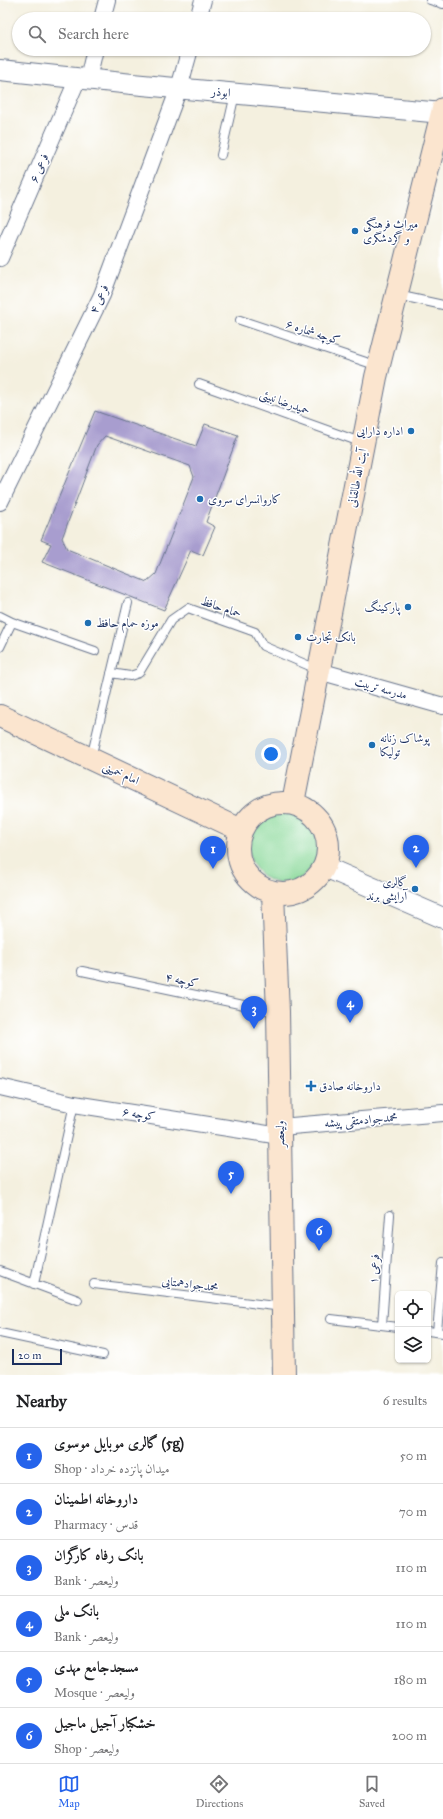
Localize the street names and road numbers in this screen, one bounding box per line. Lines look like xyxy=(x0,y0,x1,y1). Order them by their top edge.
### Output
street label: ابوذر xyxy=(210,84,232,101)
street label: فرعی ۶ xyxy=(26,151,52,185)
street label: فرعی ۴ xyxy=(86,282,112,316)
street label: کوچه شماره ۶ xyxy=(283,317,342,349)
street label: حمیدرضا نبیئی xyxy=(257,386,312,419)
street label: آیت الله طالقانی xyxy=(341,445,371,509)
street label: حمام حافظ xyxy=(198,594,243,624)
street label: مدرسه تربیت xyxy=(353,674,409,702)
street label: امام خمینی xyxy=(99,759,142,791)
street label: کوچه ۴ xyxy=(164,970,200,992)
street label: ۶ کوچه xyxy=(121,1104,157,1126)
street label: محمدجوادمتقی پیشه xyxy=(324,1110,398,1132)
street label: ولیعصر xyxy=(273,1120,288,1150)
street label: فرعی ۱ xyxy=(366,1253,383,1285)
street label: محمدجوادهمتایی xyxy=(161,1274,219,1295)

